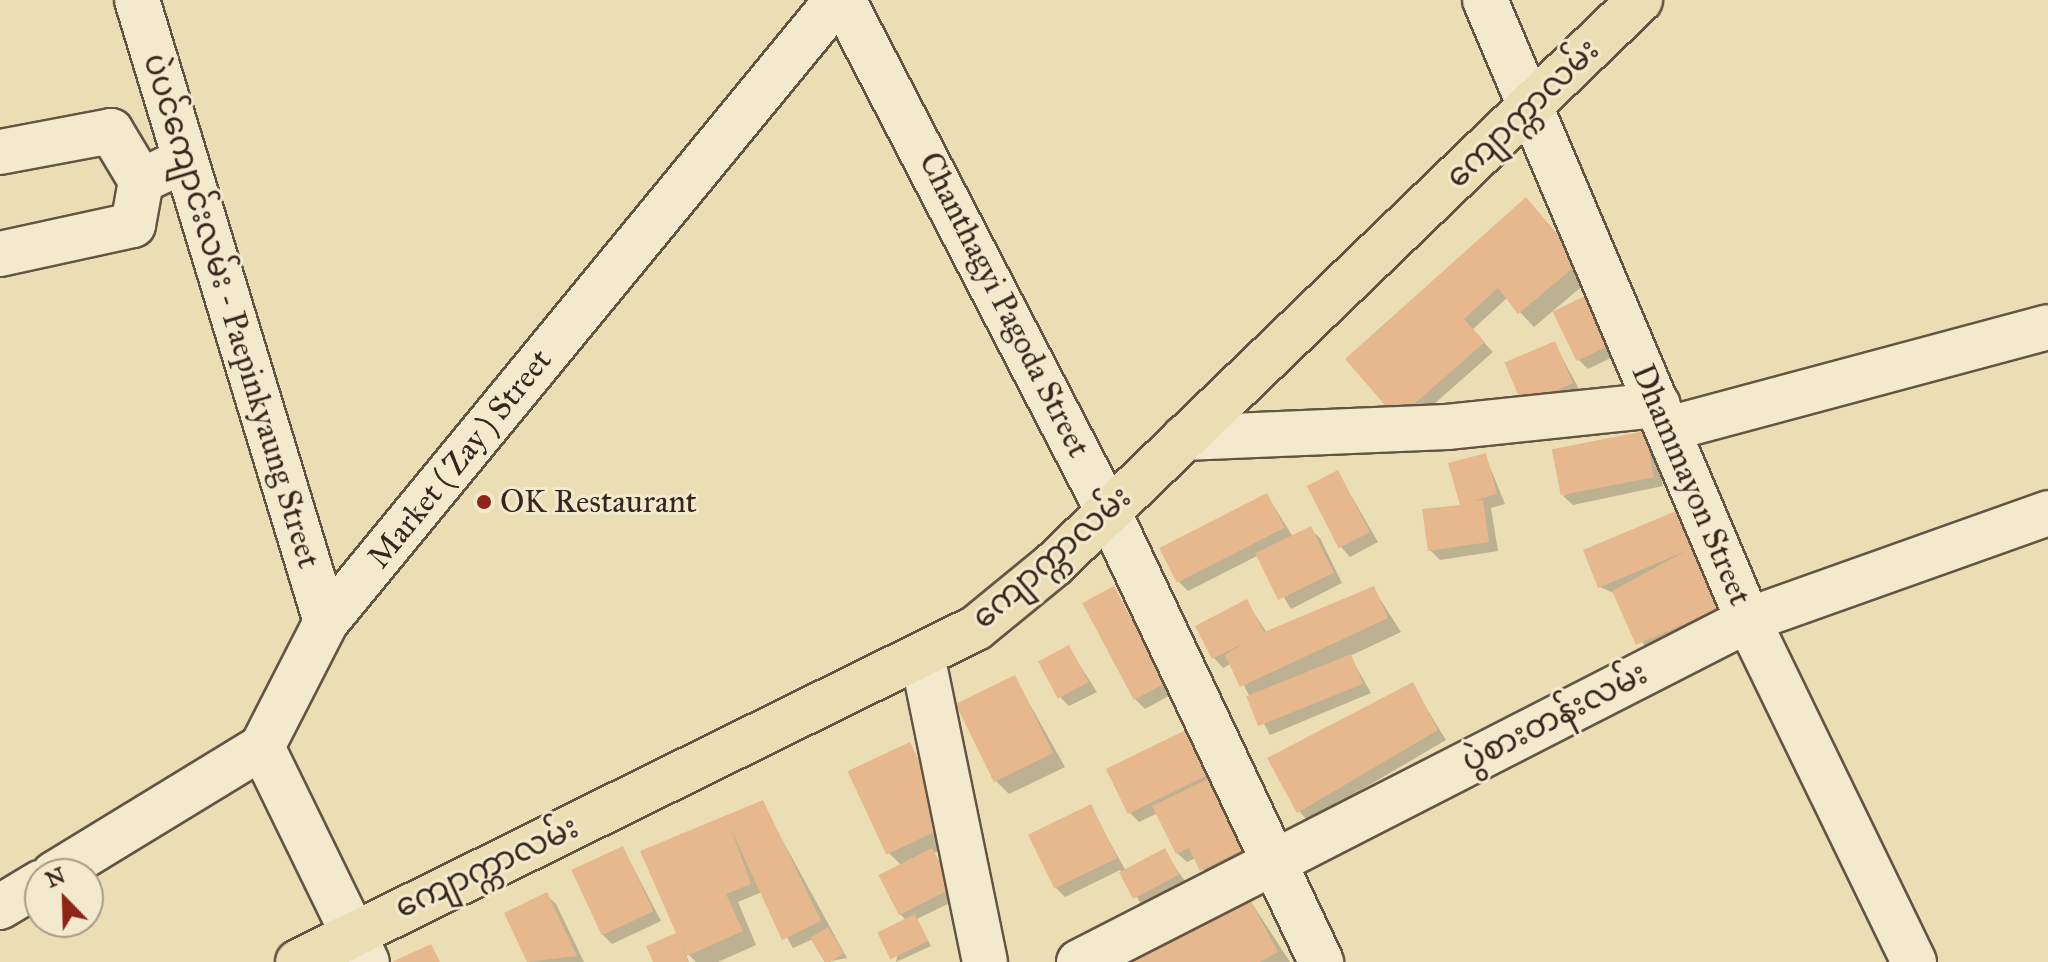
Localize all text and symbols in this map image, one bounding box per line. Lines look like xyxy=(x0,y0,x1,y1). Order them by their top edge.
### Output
street label: ကျောက္ကာလမ်း xyxy=(1439,31,1607,197)
street label: ပဲပင်ကျောင်းလမ်း - Paepinkyaung Street xyxy=(134,49,328,573)
street label: Chanthagyi Pagoda Street xyxy=(910,146,1098,464)
street label: Market ( Zay ) Street xyxy=(360,342,560,576)
street label: Dhammayon Street xyxy=(1623,359,1759,611)
street label: ကျောက္ကာလမ်း xyxy=(965,479,1139,637)
place label: OK Restaurant xyxy=(500,483,697,521)
marker: OK Restaurant xyxy=(475,493,493,511)
street label: ပွဲစားတန်းလမ်း xyxy=(1456,655,1654,781)
street label: ကျောက္ကာလမ်း xyxy=(389,809,585,927)
north arrow xyxy=(24,858,104,938)
text: N xyxy=(41,861,69,893)

